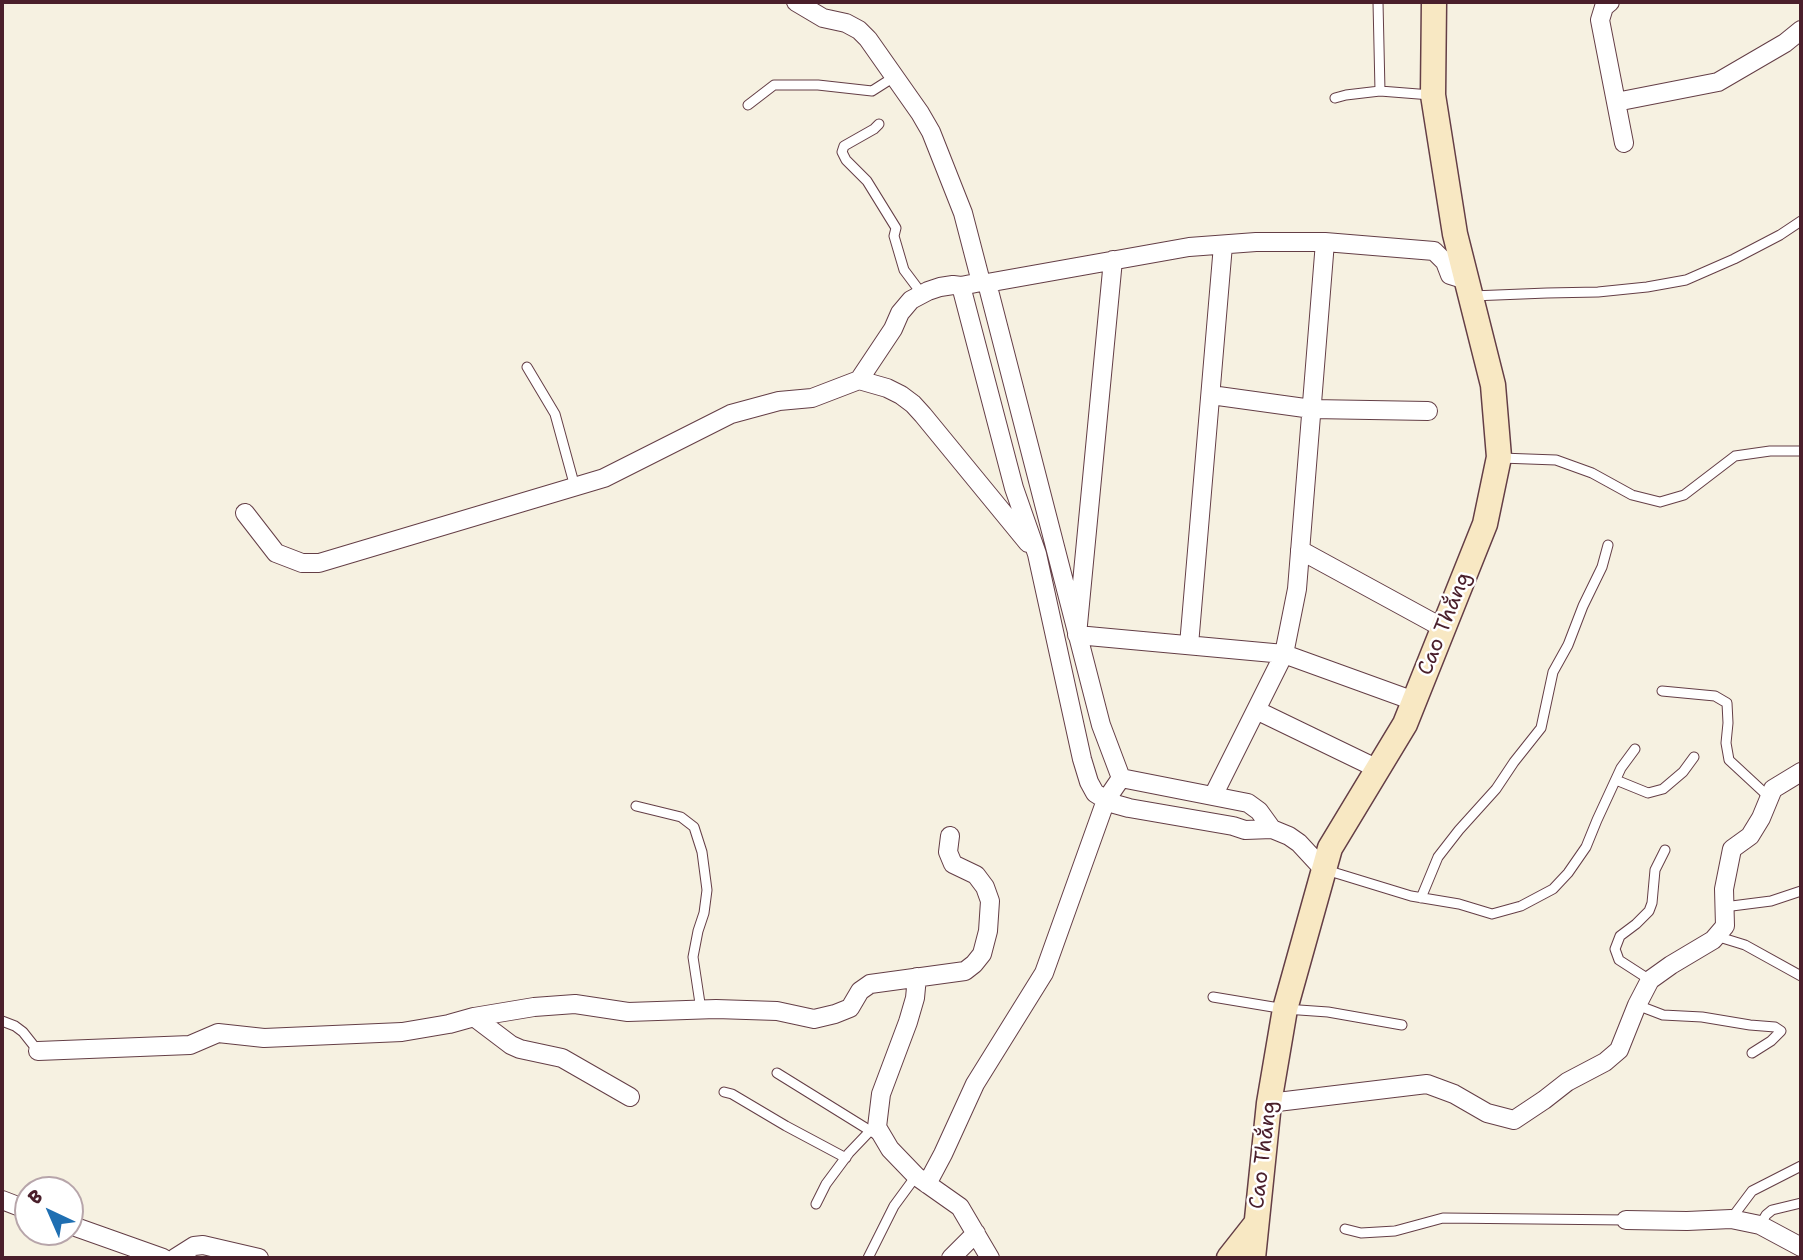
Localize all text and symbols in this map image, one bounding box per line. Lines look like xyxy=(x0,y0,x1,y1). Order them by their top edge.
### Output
street label: Cao Thắng xyxy=(1413,569,1477,679)
street label: Cao Thắng xyxy=(1245,1099,1283,1211)
north arrow xyxy=(14,1176,84,1246)
text: B xyxy=(23,1184,48,1210)

